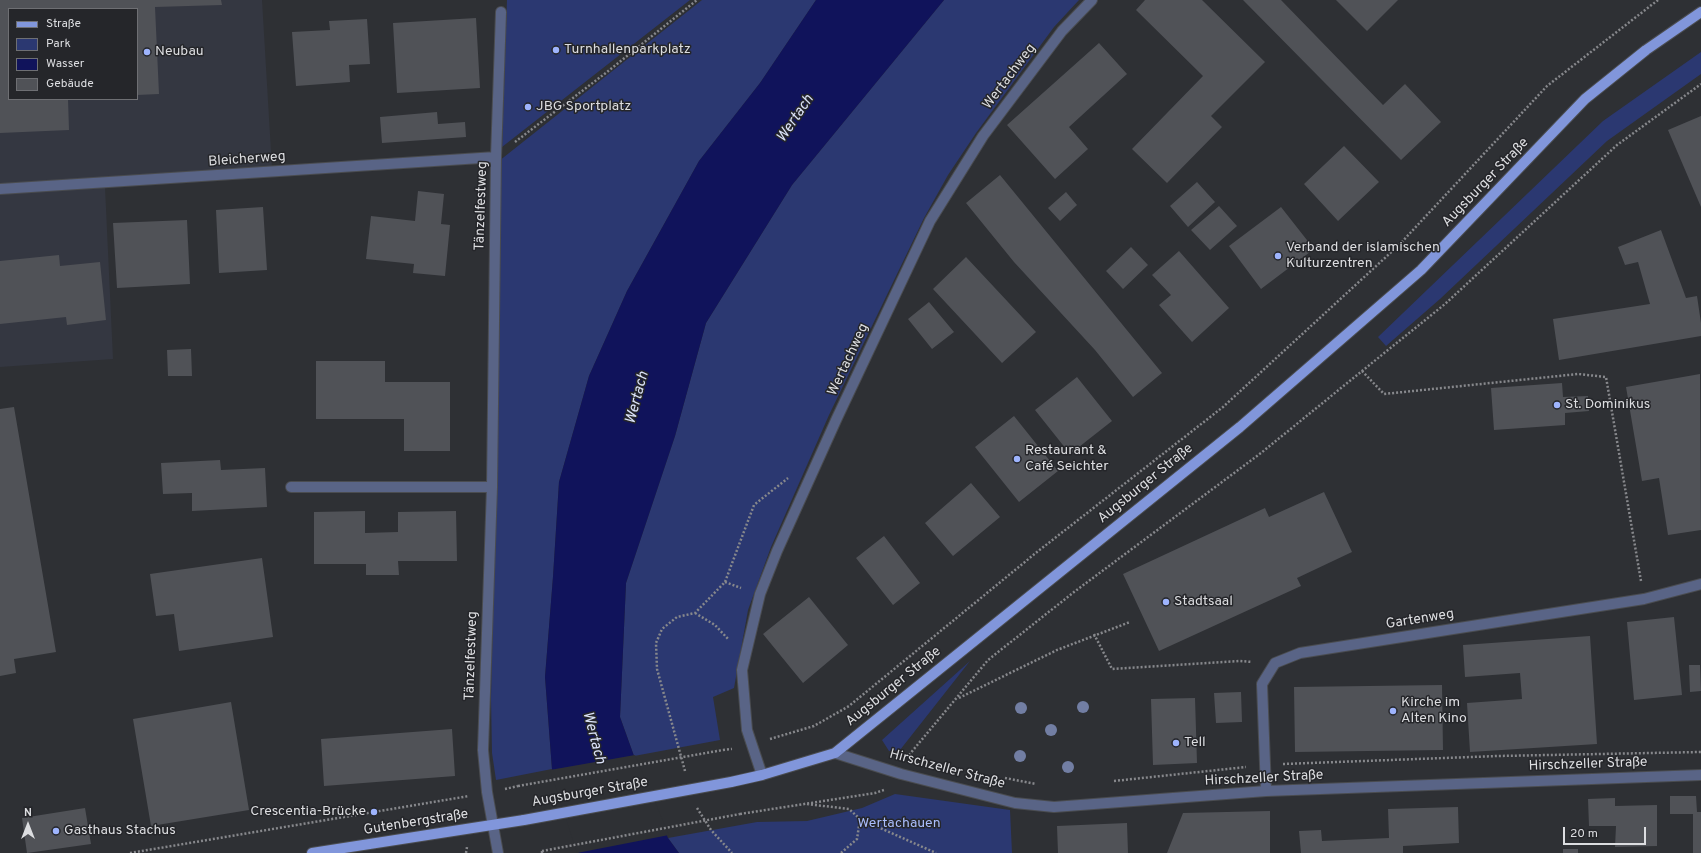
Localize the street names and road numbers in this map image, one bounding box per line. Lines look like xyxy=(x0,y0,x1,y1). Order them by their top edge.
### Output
street label: Wertachweg xyxy=(980,41,1040,113)
street label: Augsburger Straße xyxy=(1439,135,1533,231)
street label: Bleicherweg xyxy=(208,149,286,171)
street label: Tänzelfestweg xyxy=(472,161,492,251)
street label: Wertachweg xyxy=(825,321,873,399)
street label: Augsburger Straße xyxy=(1095,440,1197,528)
street label: Gartenweg xyxy=(1385,606,1455,634)
street label: Tänzelfestweg xyxy=(462,611,482,701)
street label: Augsburger Straße xyxy=(843,643,945,731)
street label: Hirschzeller Straße xyxy=(887,746,1007,794)
street label: Hirschzeller Straße xyxy=(1528,755,1648,775)
street label: Hirschzeller Straße xyxy=(1204,767,1324,791)
street label: Augsburger Straße xyxy=(531,775,649,811)
street label: Gutenbergstraße xyxy=(362,806,470,840)

